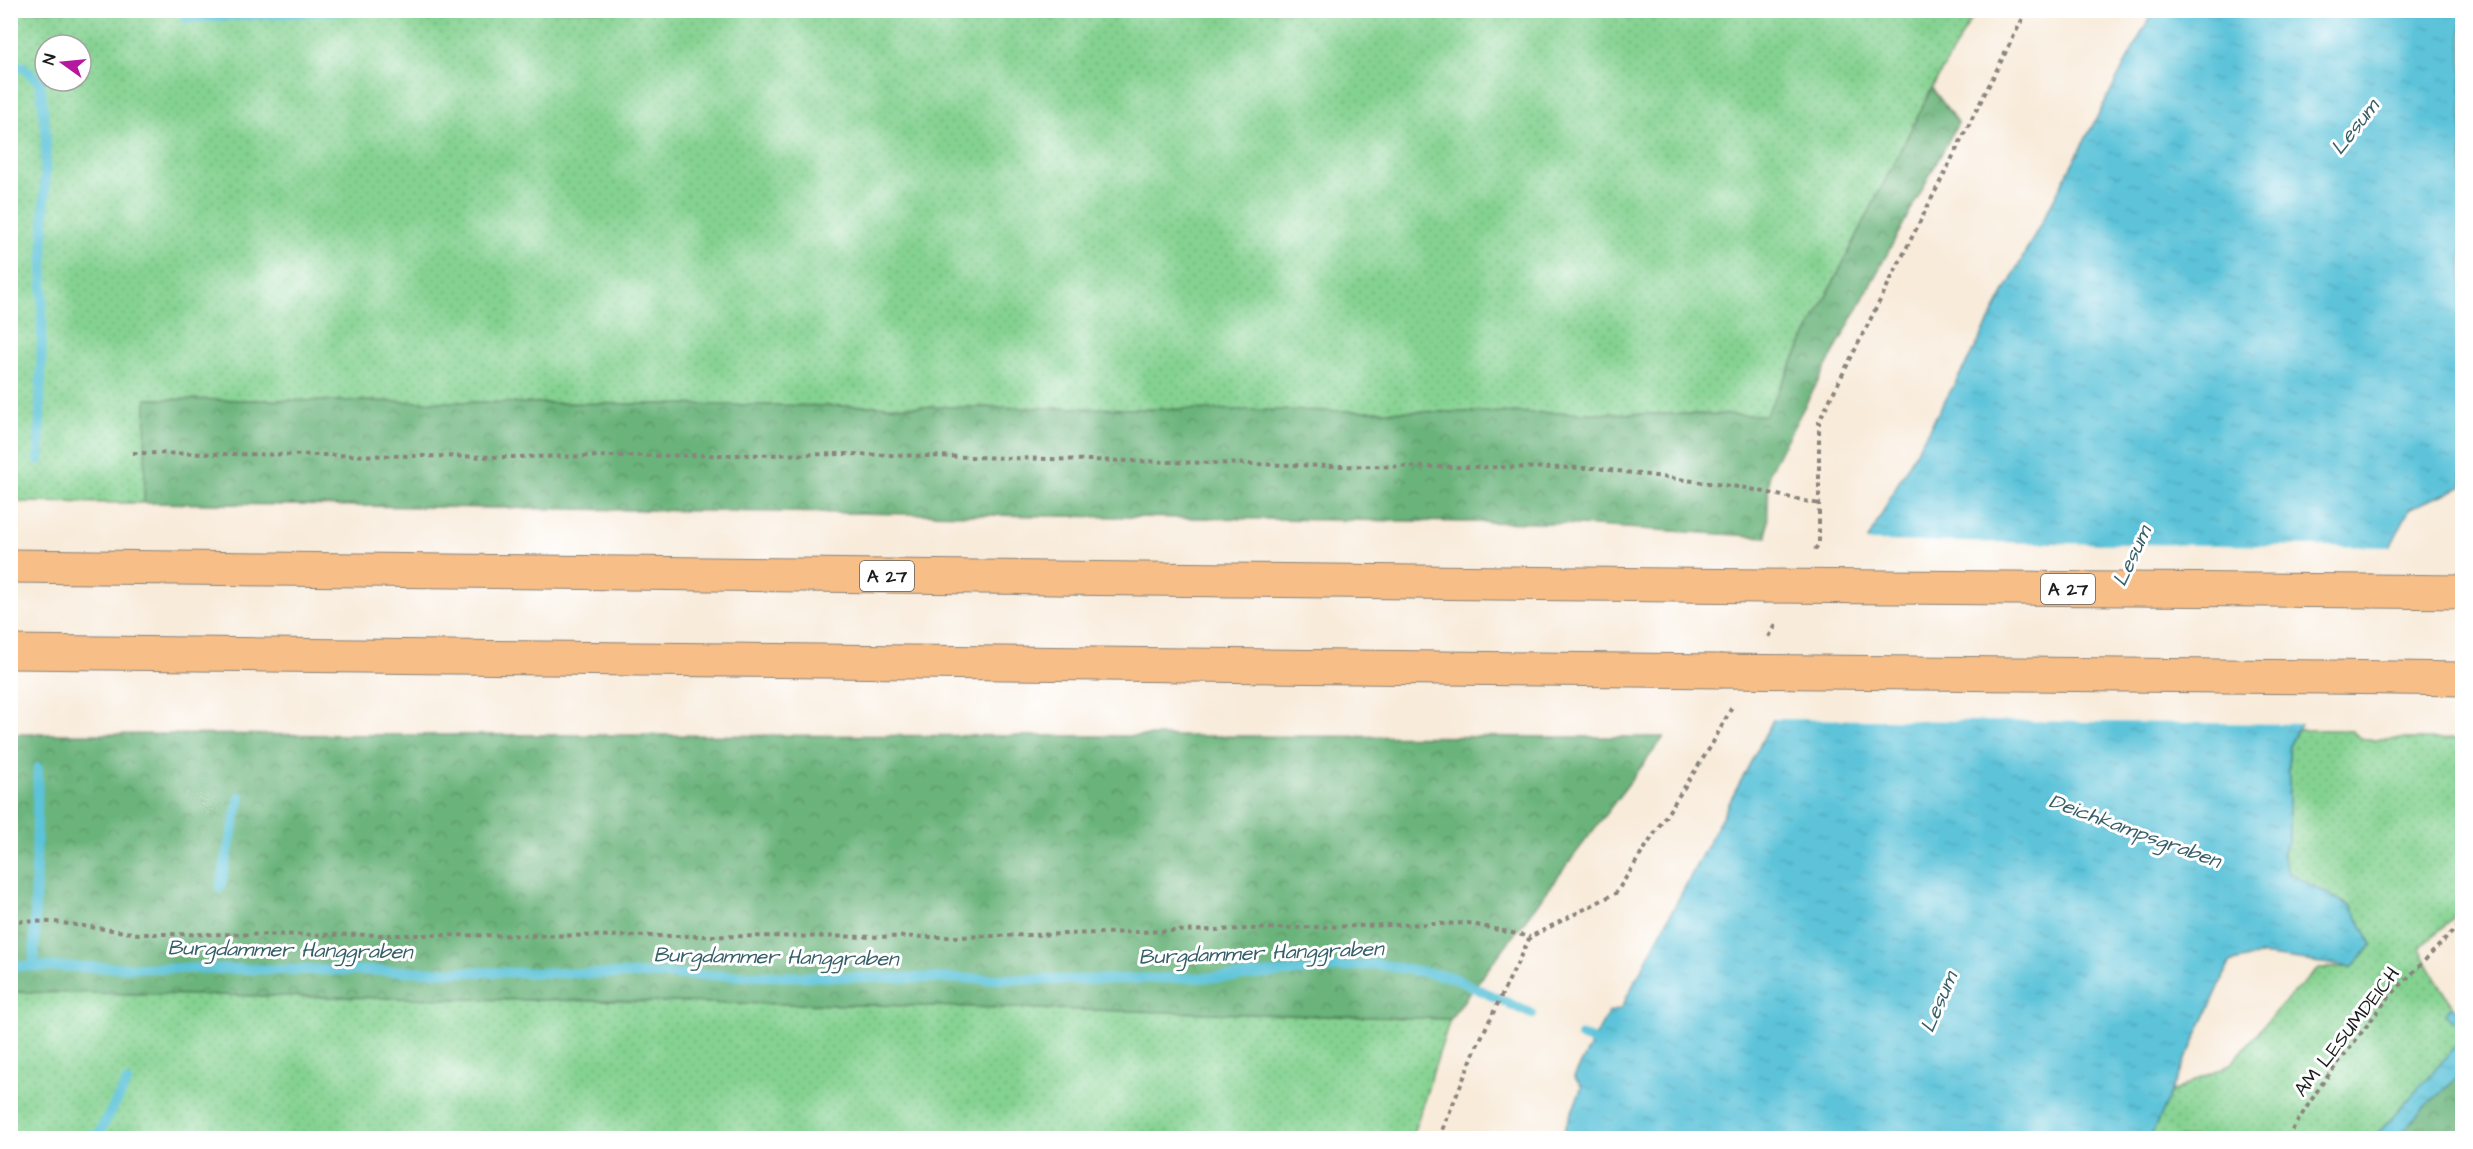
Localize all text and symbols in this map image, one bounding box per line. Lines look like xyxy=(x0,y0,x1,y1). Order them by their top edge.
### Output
north arrow xyxy=(33,33,93,93)
text: N xyxy=(38,52,61,67)
water label: Lesum xyxy=(2324,91,2388,161)
water label: Lesum xyxy=(2105,519,2160,591)
road number: A 27 xyxy=(860,561,914,591)
road number: A 27 xyxy=(2041,574,2095,604)
water label: Deichkampsgraben xyxy=(2045,786,2226,877)
water label: Burgdammer Hanggraben xyxy=(167,933,414,968)
water label: Burgdammer Hanggraben xyxy=(1138,934,1385,973)
water label: Burgdammer Hanggraben xyxy=(653,940,900,975)
street label: AM LESUMDEICH xyxy=(2287,961,2407,1103)
water label: Lesum xyxy=(1913,965,1966,1037)

